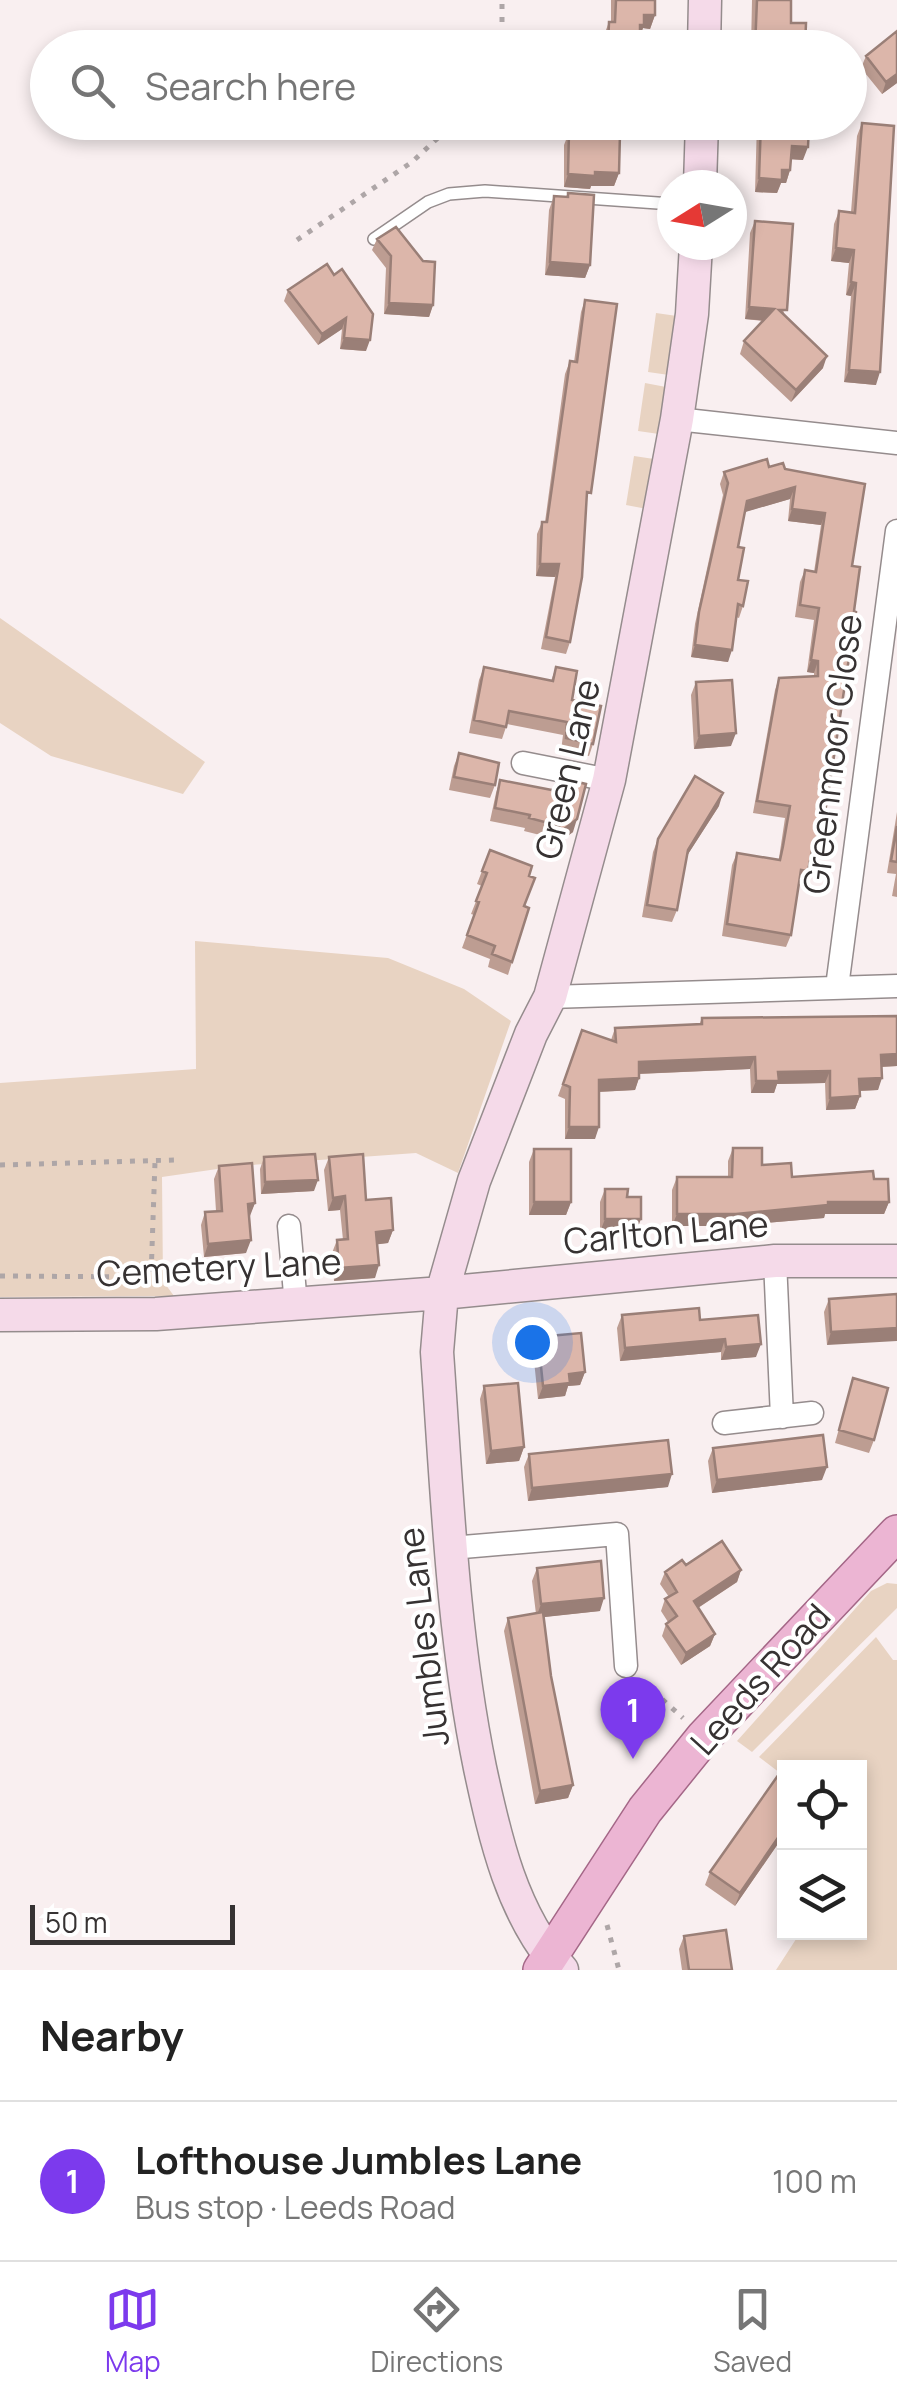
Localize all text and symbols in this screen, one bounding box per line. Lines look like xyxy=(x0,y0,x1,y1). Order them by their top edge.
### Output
search box xyxy=(30,30,867,140)
icon: search xyxy=(65,58,120,113)
text: Search here xyxy=(145,59,356,111)
north arrow xyxy=(657,170,747,260)
street label: Greenmoor Close xyxy=(791,611,873,897)
street label: Green Lane xyxy=(523,674,611,864)
street label: Carlton Lane xyxy=(562,1199,770,1265)
street label: Cemetery Lane xyxy=(95,1237,343,1297)
your location xyxy=(507,1317,558,1368)
street label: Jumbles Lane xyxy=(386,1525,460,1749)
street label: Leeds Road xyxy=(679,1593,841,1765)
pin: 1 xyxy=(600,1676,666,1759)
map controls xyxy=(777,1760,867,1940)
button: locate xyxy=(777,1760,867,1850)
button: layers xyxy=(777,1850,867,1940)
scale bar xyxy=(30,1900,235,1944)
text: 50 m xyxy=(45,1903,108,1941)
text: Nearby xyxy=(40,2006,184,2064)
text: Lofthouse Jumbles Lane xyxy=(135,2133,582,2185)
text: 1 xyxy=(65,2159,80,2203)
text: 100 m xyxy=(772,2159,857,2203)
text: Bus stop · Leeds Road xyxy=(135,2185,455,2229)
tab: Map xyxy=(105,2282,161,2380)
tab: Directions xyxy=(371,2282,503,2380)
tab: Saved xyxy=(713,2282,792,2380)

